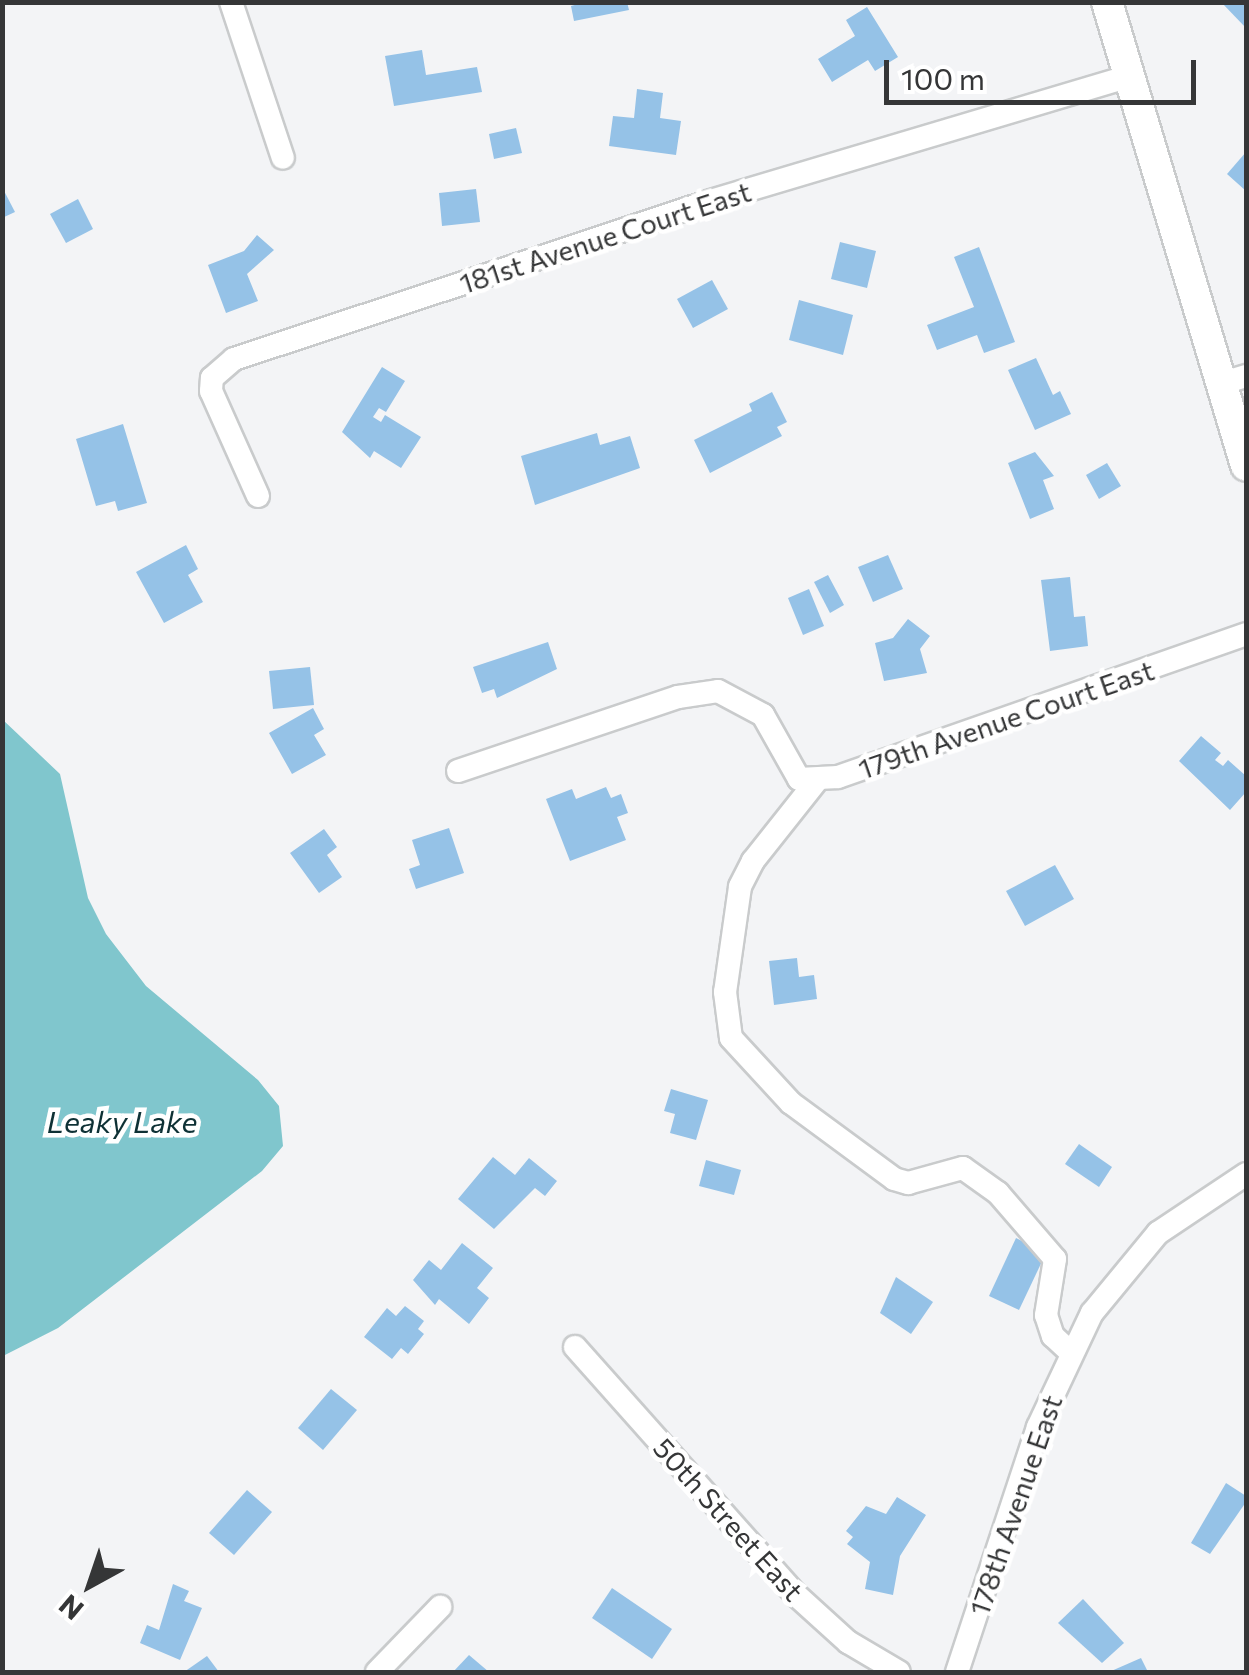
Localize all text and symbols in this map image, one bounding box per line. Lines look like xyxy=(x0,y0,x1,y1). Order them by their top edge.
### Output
scale bar xyxy=(889,40,1202,102)
text: 100 m xyxy=(901,59,985,96)
street label: 181st Avenue Court East xyxy=(455,174,755,300)
street label: 179th Avenue Court East xyxy=(854,653,1158,785)
water label: Leaky Lake xyxy=(47,1103,197,1139)
street label: 178th Avenue East xyxy=(962,1390,1068,1620)
street label: 50th Street East xyxy=(647,1431,811,1607)
north arrow xyxy=(40,1535,140,1635)
text: N xyxy=(52,1588,90,1628)

